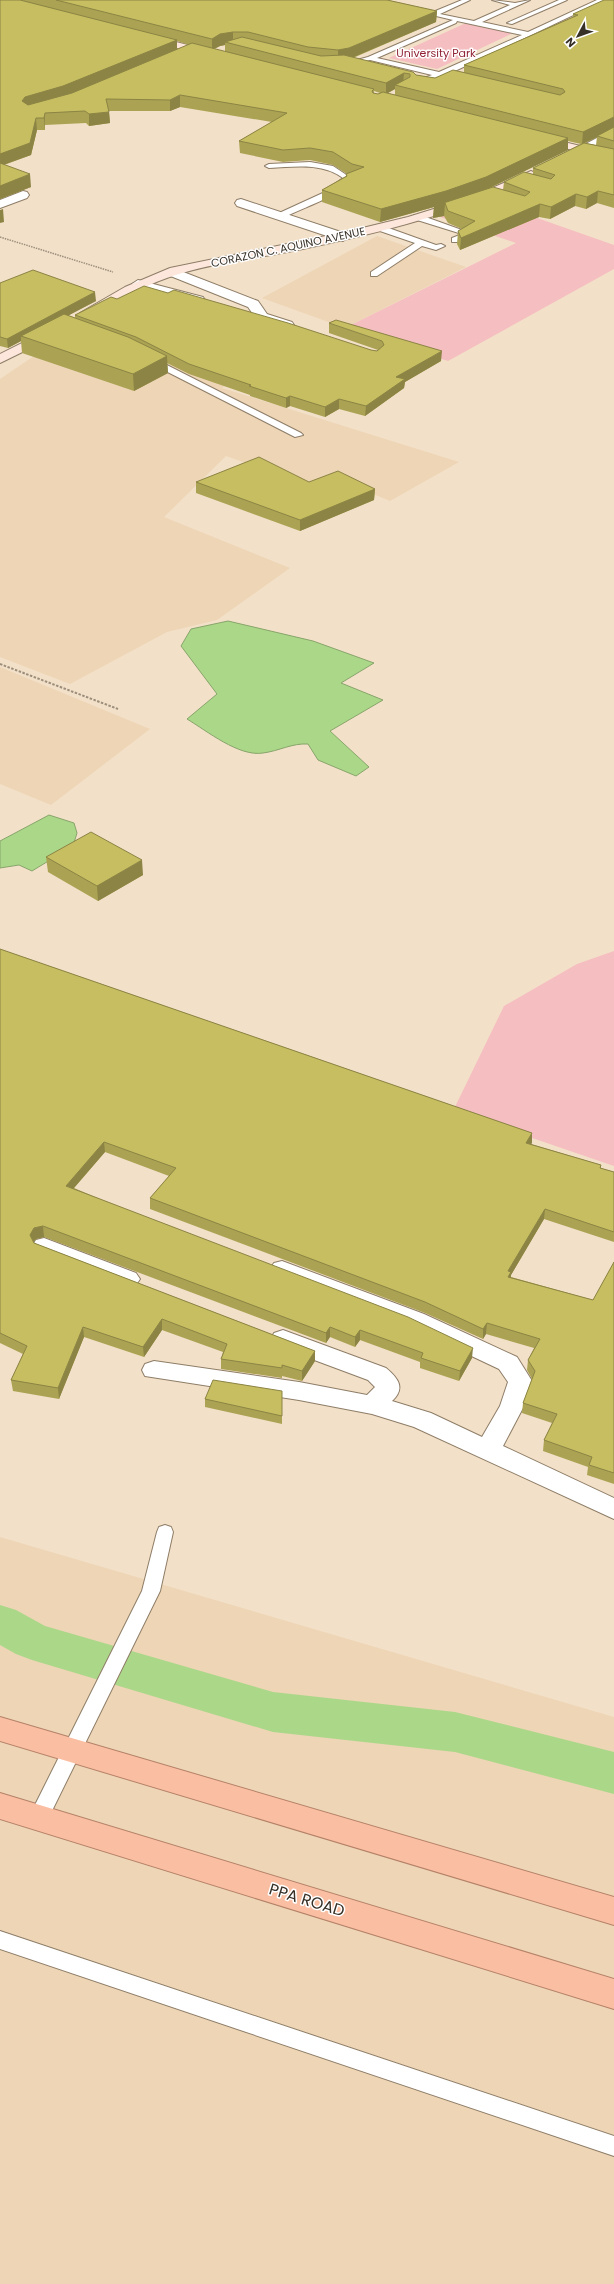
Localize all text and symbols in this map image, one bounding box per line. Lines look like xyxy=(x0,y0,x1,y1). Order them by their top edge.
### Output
north arrow xyxy=(558,16,598,56)
text: N xyxy=(562,34,579,51)
park label: University Park xyxy=(396,45,476,61)
street label: CORAZON C. AQUINO AVENUE xyxy=(210,223,366,271)
street label: PPA ROAD xyxy=(266,1878,348,1922)

